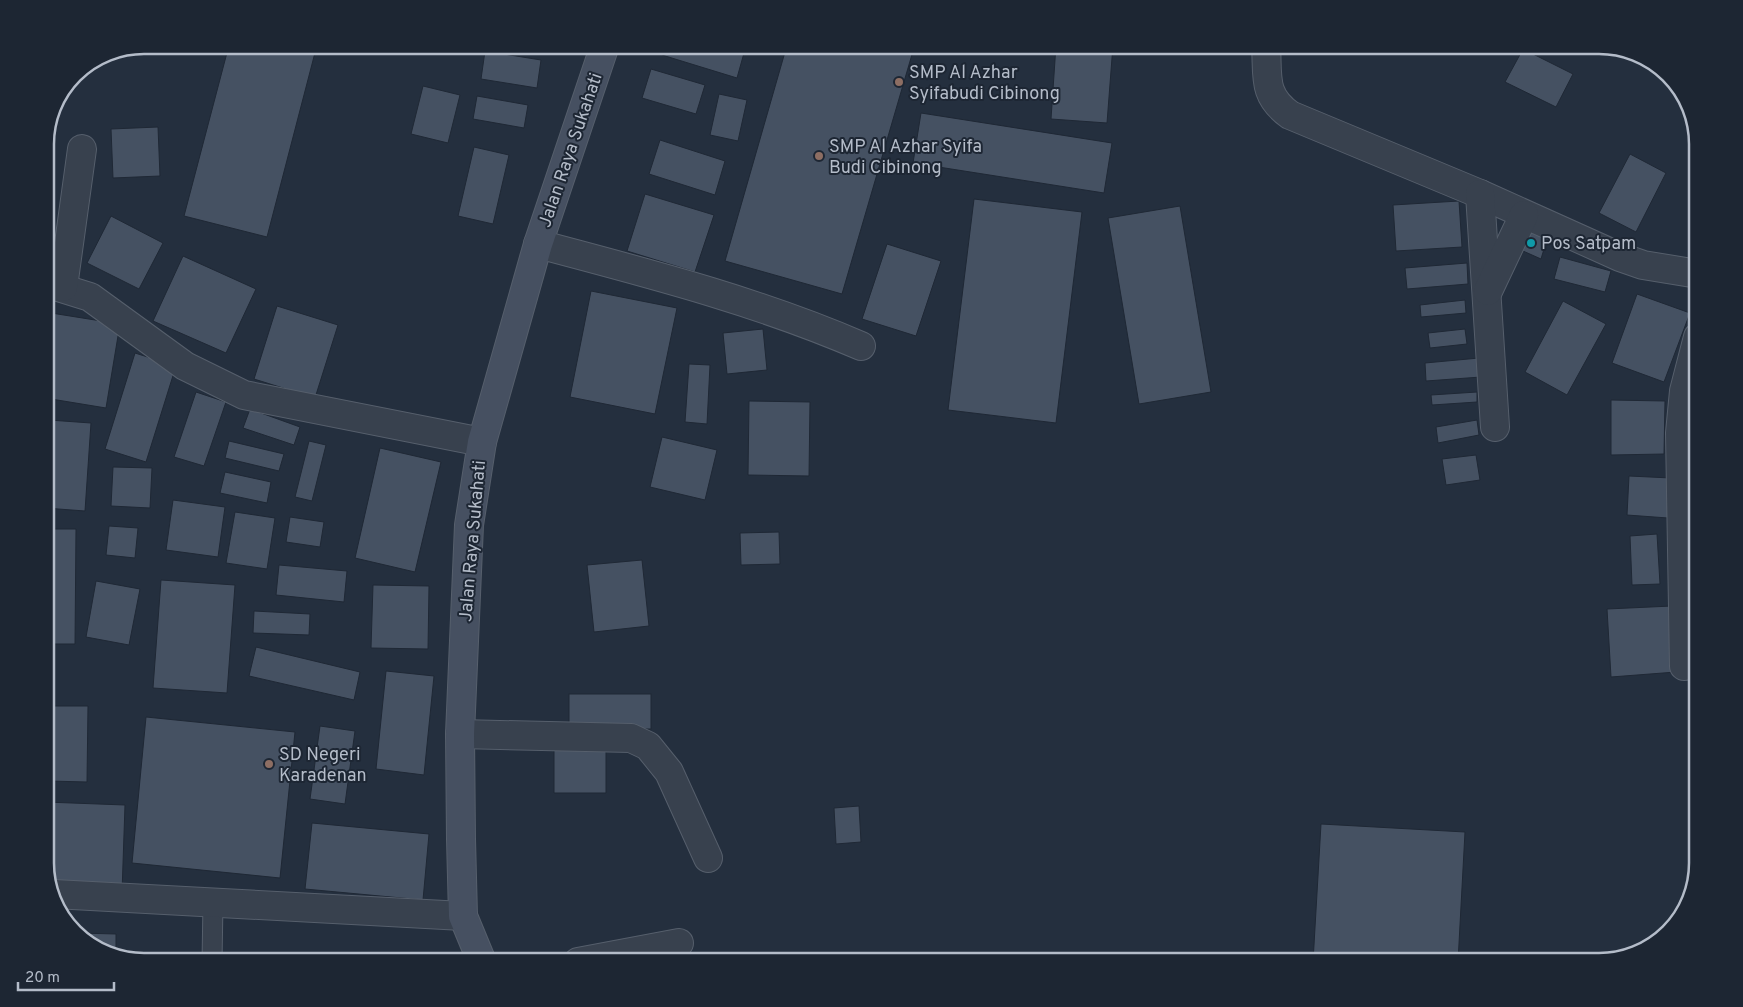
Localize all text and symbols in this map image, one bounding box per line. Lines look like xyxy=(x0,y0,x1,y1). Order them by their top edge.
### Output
place label: SMP Al Azhar Syifabudi Cibinong xyxy=(909,62,1060,106)
street label: Jalan Raya Sukahati xyxy=(534,70,609,231)
marker: SMP Al Azhar Syifabudi Cibinong xyxy=(893,76,905,88)
place label: SMP Al Azhar Syifa Budi Cibinong xyxy=(829,136,982,180)
marker: SMP Al Azhar Syifa Budi Cibinong xyxy=(813,150,825,162)
place label: Pos Satpam xyxy=(1541,233,1636,256)
marker: Pos Satpam xyxy=(1525,237,1537,249)
street label: Jalan Raya Sukahati xyxy=(455,459,492,623)
place label: SD Negeri Karadenan xyxy=(279,744,367,788)
marker: SD Negeri Karadenan xyxy=(263,758,275,770)
scale bar xyxy=(18,960,114,992)
text: 20 m xyxy=(25,969,60,988)

